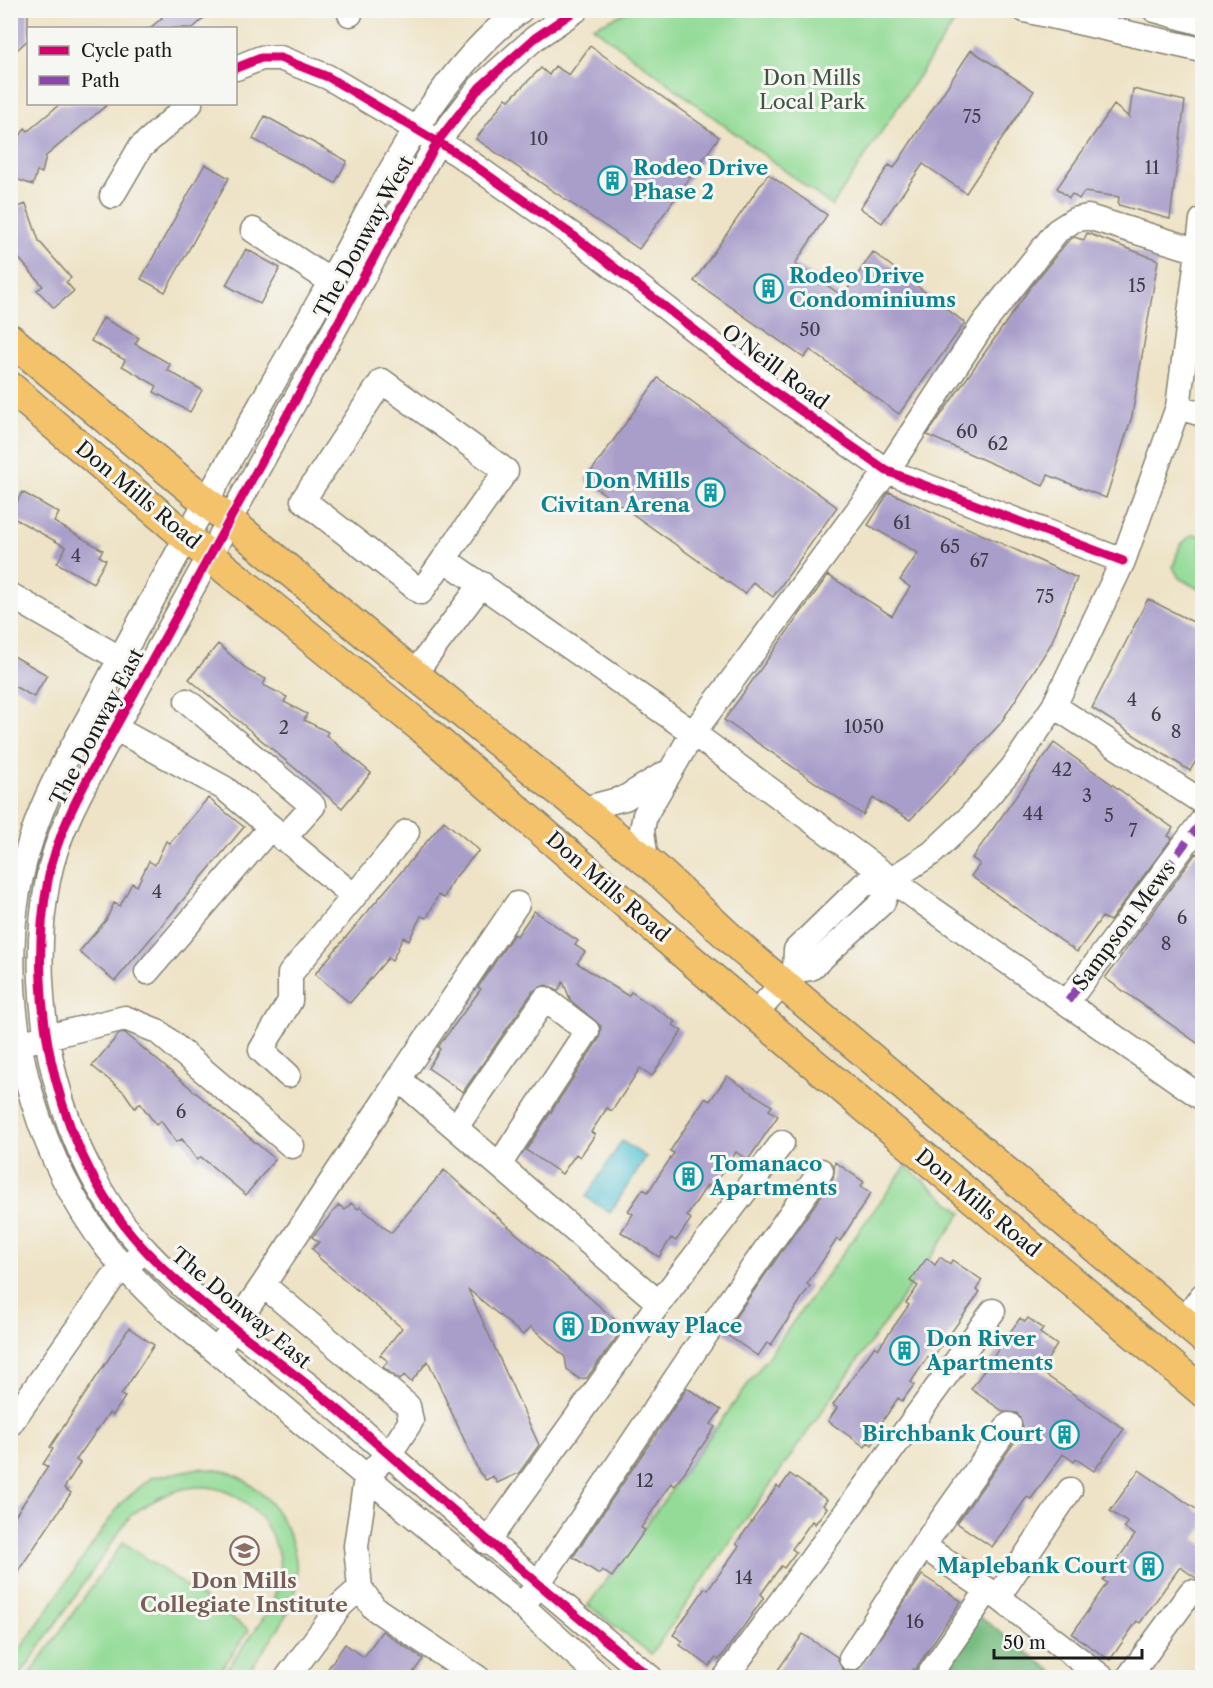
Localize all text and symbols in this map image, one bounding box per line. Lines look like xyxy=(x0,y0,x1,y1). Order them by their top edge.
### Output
legend xyxy=(27,27,237,105)
text: Cycle path xyxy=(81,40,172,62)
park label: Don Mills Local Park xyxy=(759,65,866,114)
text: Path xyxy=(81,70,120,92)
house number: 75 xyxy=(963,106,981,128)
house number: 10 xyxy=(530,128,548,150)
street label: The Donway West xyxy=(309,151,419,322)
place label: Rodeo Drive Phase 2 xyxy=(633,155,768,204)
house number: 11 xyxy=(1144,157,1160,179)
building icon: Rodeo Drive Phase 2 xyxy=(596,164,628,196)
place label: Rodeo Drive Condominiums xyxy=(789,263,956,312)
building icon: Rodeo Drive Condominiums xyxy=(752,272,784,304)
house number: 15 xyxy=(1128,275,1146,297)
street label: O'Neill Road xyxy=(717,318,834,415)
house number: 50 xyxy=(799,319,821,341)
house number: 60 xyxy=(956,421,978,443)
house number: 62 xyxy=(988,433,1008,455)
street label: Don Mills Road xyxy=(71,435,206,554)
place label: Don Mills Civitan Arena xyxy=(541,468,691,517)
building icon: Don Mills Civitan Arena xyxy=(695,477,727,509)
house number: 61 xyxy=(893,512,911,534)
house number: 65 xyxy=(940,536,960,558)
house number: 4 xyxy=(71,545,81,567)
house number: 67 xyxy=(969,550,989,572)
house number: 75 xyxy=(1036,586,1054,608)
street label: The Donway East xyxy=(45,643,149,810)
house number: 4 xyxy=(1127,689,1137,711)
house number: 6 xyxy=(1151,704,1161,726)
house number: 1050 xyxy=(844,716,884,738)
house number: 2 xyxy=(279,717,289,739)
house number: 8 xyxy=(1171,721,1181,743)
house number: 42 xyxy=(1052,759,1072,781)
house number: 3 xyxy=(1082,785,1092,807)
house number: 44 xyxy=(1023,803,1043,825)
house number: 5 xyxy=(1104,805,1114,827)
house number: 7 xyxy=(1129,820,1138,842)
street label: Don Mills Road xyxy=(541,826,675,947)
street label: Sampson Mews xyxy=(1067,856,1180,995)
house number: 4 xyxy=(152,881,162,903)
house number: 6 xyxy=(1177,907,1187,929)
house number: 8 xyxy=(1161,933,1171,955)
house number: 6 xyxy=(176,1101,186,1123)
street label: Don Mills Road xyxy=(911,1143,1046,1262)
place label: Tomanaco Apartments xyxy=(709,1151,837,1200)
building icon: Tomanaco Apartments xyxy=(673,1160,705,1192)
street label: The Donway East xyxy=(166,1242,317,1374)
building icon: Donway Place xyxy=(553,1310,585,1342)
place label: Donway Place xyxy=(590,1313,742,1338)
place label: Don River Apartments xyxy=(925,1326,1053,1375)
building icon: Don River Apartments xyxy=(889,1335,921,1367)
building icon: Birchbank Court xyxy=(1048,1418,1080,1450)
place label: Birchbank Court xyxy=(862,1421,1044,1446)
house number: 12 xyxy=(636,1470,654,1492)
school or university icon: Don Mills Collegiate Institute xyxy=(228,1534,260,1566)
building icon: Maplebank Court xyxy=(1132,1550,1164,1582)
place label: Maplebank Court xyxy=(937,1553,1128,1578)
house number: 14 xyxy=(735,1567,753,1589)
place label: Don Mills Collegiate Institute xyxy=(140,1568,348,1617)
house number: 16 xyxy=(906,1611,924,1633)
scale bar xyxy=(994,1622,1142,1660)
text: 50 m xyxy=(1003,1632,1046,1654)

